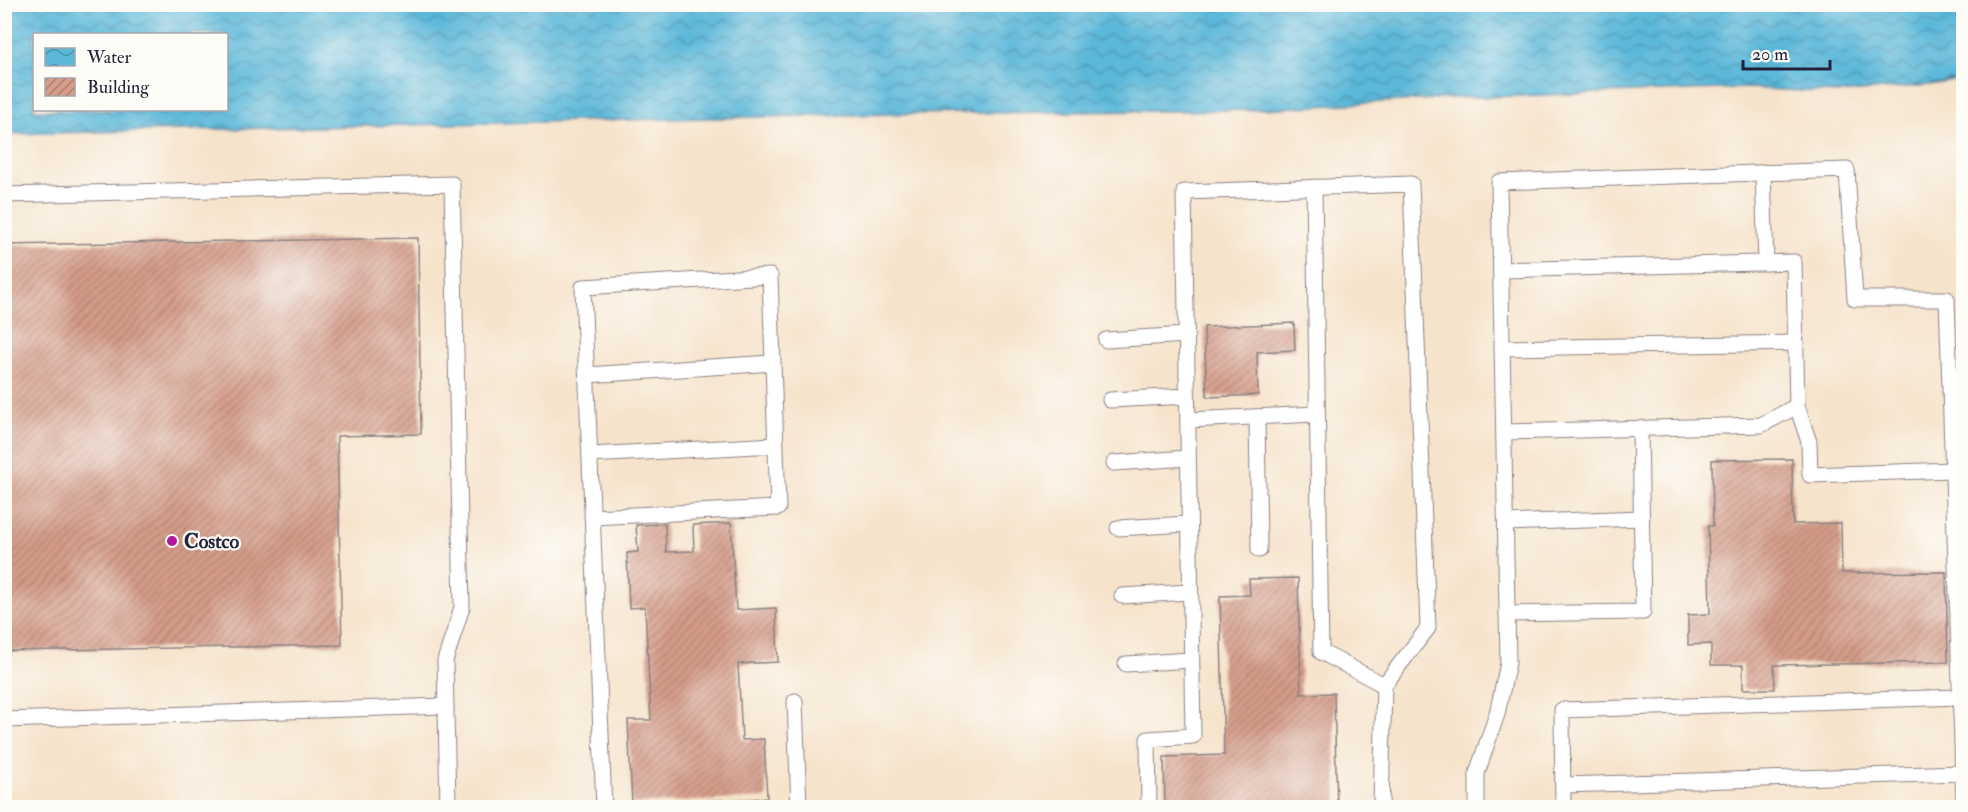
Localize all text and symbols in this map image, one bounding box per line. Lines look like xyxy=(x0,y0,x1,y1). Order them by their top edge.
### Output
legend xyxy=(33,33,228,111)
scale bar xyxy=(1743,33,1830,71)
text: 20 m xyxy=(1752,43,1788,66)
text: Water xyxy=(86,46,131,69)
text: Building xyxy=(87,76,150,99)
place label: Costco xyxy=(184,529,240,554)
marker: Costco xyxy=(165,534,179,548)

